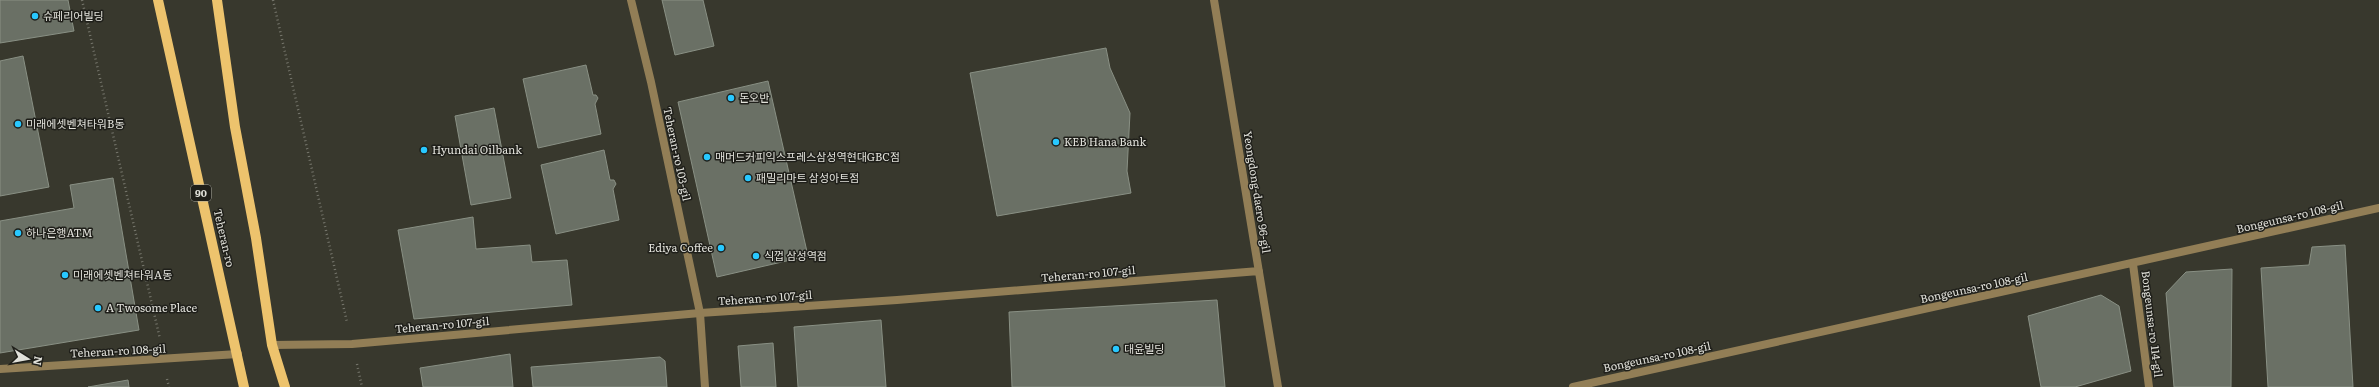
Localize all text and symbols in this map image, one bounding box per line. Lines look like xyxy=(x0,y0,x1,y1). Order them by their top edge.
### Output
place label: 슈페리어빌딩 xyxy=(43,7,104,23)
marker: 슈페리어빌딩 xyxy=(30,11,40,21)
place label: 돈오반 xyxy=(739,89,769,105)
marker: 돈오반 xyxy=(726,93,736,103)
street label: Teheran-ro 103-gil xyxy=(660,105,696,203)
place label: 미래에셋벤쳐타워B동 xyxy=(26,115,124,131)
marker: 미래에셋벤쳐타워B동 xyxy=(13,119,23,129)
street label: Yeongdong-daero 96-gil xyxy=(1240,130,1276,254)
place label: KEB Hana Bank xyxy=(1064,133,1147,149)
marker: KEB Hana Bank xyxy=(1051,137,1061,147)
place label: Hyundai Oilbank xyxy=(432,141,522,157)
marker: Hyundai Oilbank xyxy=(419,145,429,155)
place label: 매머드커피익스프레스삼성역현대GBC점 xyxy=(715,148,900,164)
marker: 매머드커피익스프레스삼성역현대GBC점 xyxy=(702,152,712,162)
place label: 패밀리마트 삼성아트점 xyxy=(756,169,859,185)
marker: 패밀리마트 삼성아트점 xyxy=(743,173,753,183)
road number: 90 xyxy=(191,185,211,201)
street label: Bongeunsa-ro 108-gil xyxy=(2235,196,2345,236)
street label: Teheran-ro xyxy=(210,207,239,269)
place label: 하나은행ATM xyxy=(26,224,92,240)
marker: 하나은행ATM xyxy=(13,228,23,238)
place label: Ediya Coffee xyxy=(648,239,713,255)
marker: Ediya Coffee xyxy=(716,243,726,253)
place label: 식껍 삼성역점 xyxy=(764,247,827,263)
marker: 식껍 삼성역점 xyxy=(751,251,761,261)
street label: Teheran-ro 107-gil xyxy=(1040,261,1136,285)
place label: 미래에셋벤쳐타워A동 xyxy=(73,266,172,282)
street label: Bongeunsa-ro 108-gil xyxy=(1919,268,2029,306)
marker: 미래에셋벤쳐타워A동 xyxy=(60,270,70,280)
street label: Bongeunsa-ro 114-gil xyxy=(2139,270,2167,378)
street label: Teheran-ro 107-gil xyxy=(717,286,813,308)
place label: A Twosome Place xyxy=(106,299,197,315)
marker: A Twosome Place xyxy=(93,303,103,313)
street label: Teheran-ro 107-gil xyxy=(394,312,490,336)
street label: Bongeunsa-ro 108-gil xyxy=(1602,337,1712,375)
north arrow xyxy=(8,339,48,379)
street label: Teheran-ro 108-gil xyxy=(70,339,167,361)
place label: 대윤빌딩 xyxy=(1124,340,1164,356)
marker: 대윤빌딩 xyxy=(1111,344,1121,354)
text: N xyxy=(30,355,48,367)

